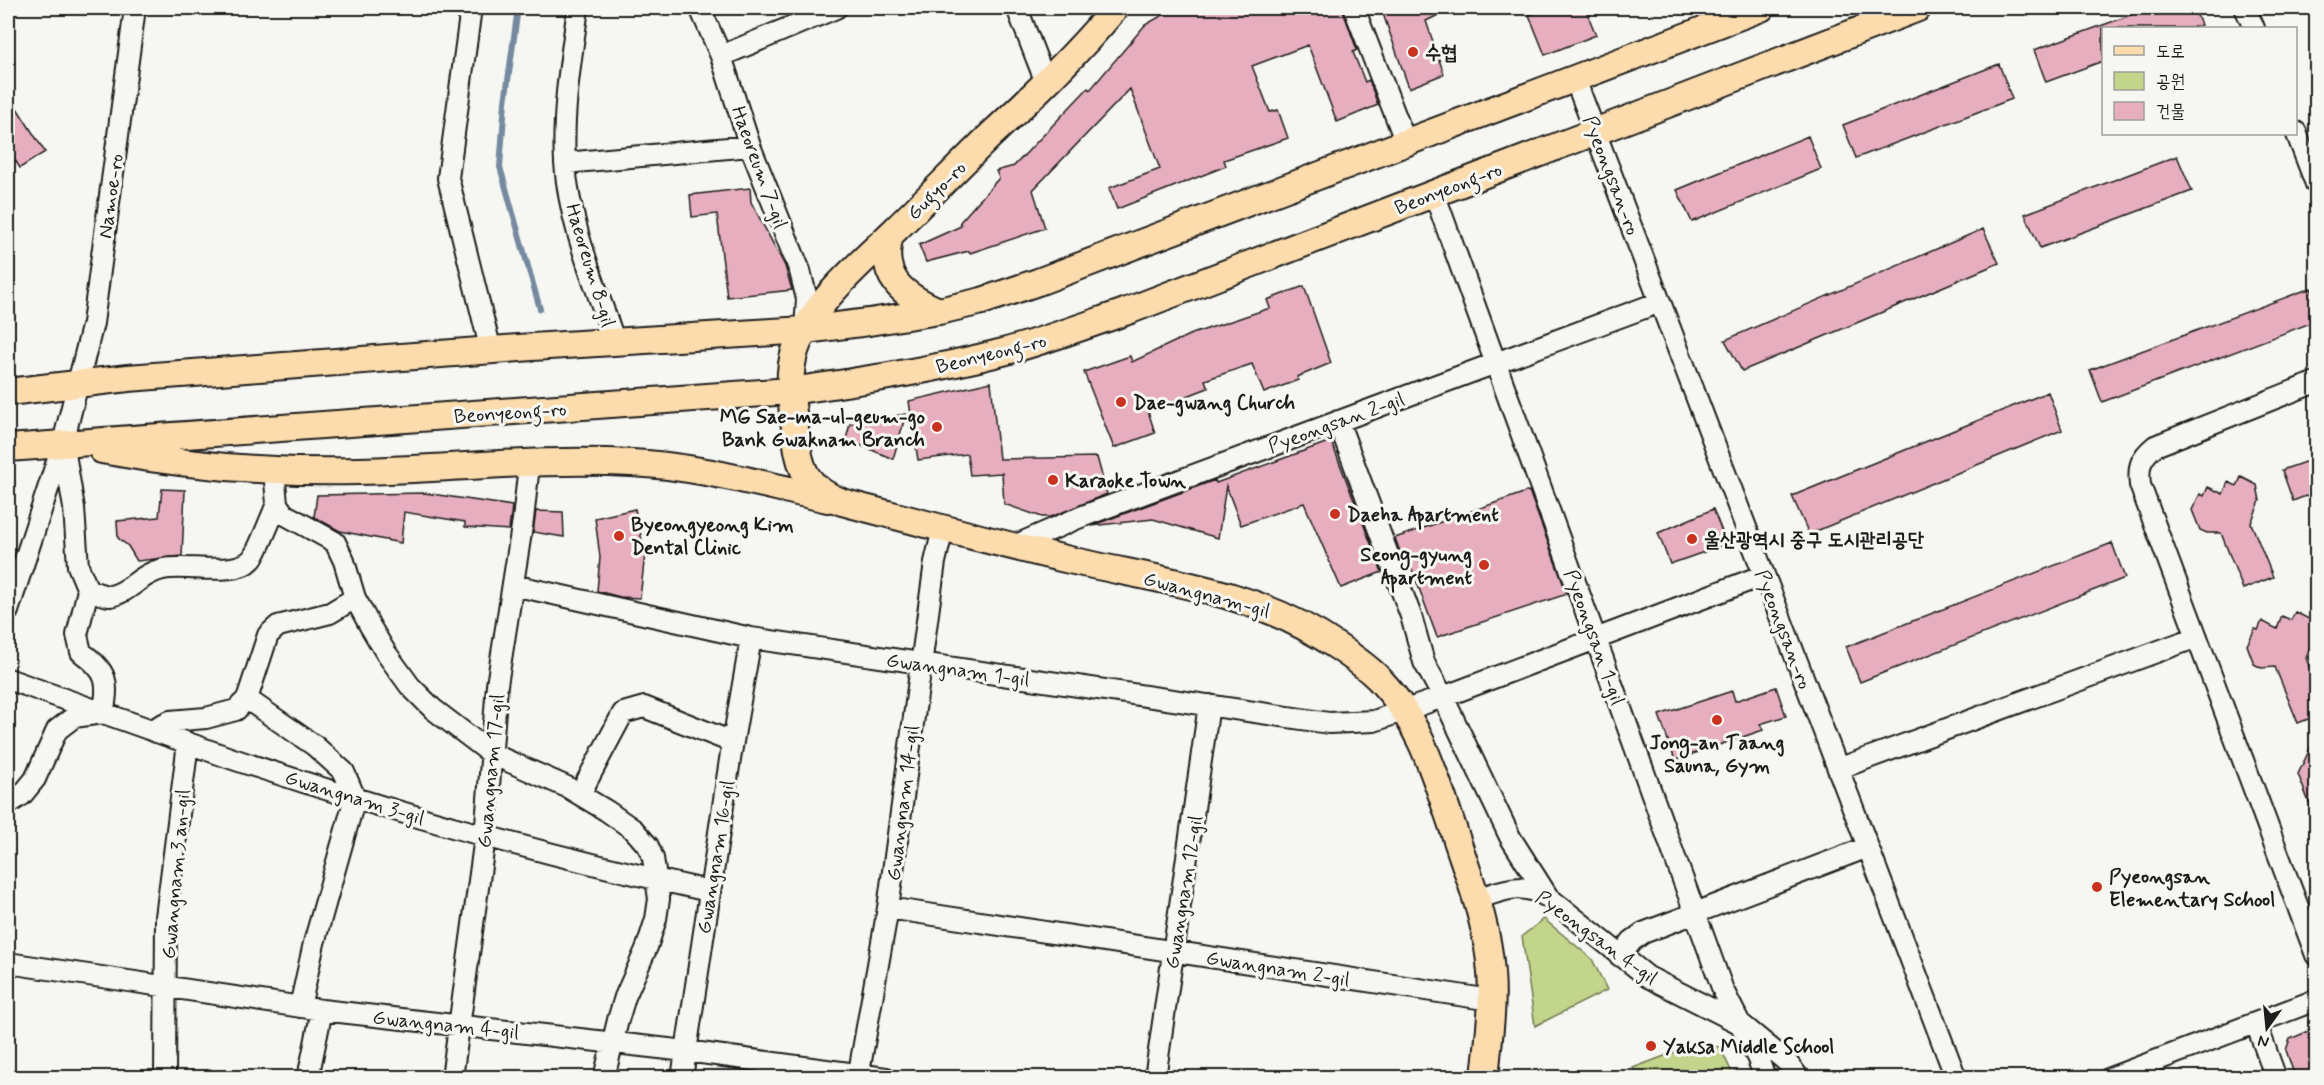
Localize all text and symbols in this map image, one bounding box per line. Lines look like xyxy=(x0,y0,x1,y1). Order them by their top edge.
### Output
legend xyxy=(2102,27,2297,135)
place label: 수협 xyxy=(1425,40,1457,67)
text: 도로 xyxy=(2156,40,2185,64)
marker: 수협 xyxy=(1406,45,1420,59)
text: 공원 xyxy=(2156,70,2185,94)
text: 건물 xyxy=(2156,100,2185,124)
street label: Haeoreum 7-gil xyxy=(724,102,793,233)
street label: Pyeongsan-ro xyxy=(1575,112,1646,239)
street label: Namoe-ro xyxy=(92,152,131,240)
street label: Gugyo-ro xyxy=(901,155,974,228)
street label: Beonyeong-ro xyxy=(1391,157,1507,224)
street label: Haeoreum 8-gil xyxy=(558,200,621,331)
street label: Beonyeong-ro xyxy=(933,328,1050,383)
street label: Pyeongsan 2-gil xyxy=(1265,386,1409,461)
place label: Dae-gwang Church xyxy=(1133,390,1295,417)
marker: Dae-gwang Church xyxy=(1114,395,1128,409)
street label: Beonyeong-ro xyxy=(453,396,568,433)
place label: MG Sae-ma-ul-geum-go Bank Gwaknam Branch xyxy=(720,404,925,454)
marker: MG Sae-ma-ul-geum-go Bank Gwaknam Branch xyxy=(930,420,944,434)
place label: Karaoke Town xyxy=(1065,468,1186,495)
marker: Karaoke Town xyxy=(1046,473,1060,487)
place label: Daeha Apartment xyxy=(1347,502,1499,530)
marker: Daeha Apartment xyxy=(1328,507,1342,521)
place label: Byeongyeong Kim Dental Clinic xyxy=(631,512,794,562)
place label: 울산광역시 중구 도시관리공단 xyxy=(1704,527,1924,554)
marker: Byeongyeong Kim Dental Clinic xyxy=(612,529,626,543)
marker: 울산광역시 중구 도시관리공단 xyxy=(1685,532,1699,546)
place label: Seong-gyung Apartment xyxy=(1360,542,1473,593)
marker: Seong-gyung Apartment xyxy=(1477,558,1491,572)
street label: Gwangnam-gil xyxy=(1140,566,1273,625)
street label: Pyeongsan 1-gil xyxy=(1557,566,1631,709)
street label: Pyeongsan-ro xyxy=(1747,566,1818,693)
street label: Gwangnam 1-gil xyxy=(884,647,1031,694)
street label: Gwangnam 17-gil xyxy=(471,693,512,849)
marker: Jong-an Taang Sauna, Gym xyxy=(1710,713,1724,727)
street label: Gwangnam 14-gil xyxy=(881,724,926,883)
place label: Jong-an Taang Sauna, Gym xyxy=(1650,730,1785,780)
street label: Gwangnam 3-gil xyxy=(282,764,428,833)
street label: Gwangnam 16-gil xyxy=(691,778,742,936)
street label: Gwangnam 3 an-gil xyxy=(156,788,197,960)
street label: Gwangnam 12-gil xyxy=(1159,813,1210,971)
place label: Pyeongsan Elementary School xyxy=(2109,864,2275,914)
marker: Pyeongsan Elementary School xyxy=(2090,880,2104,894)
street label: Pyeongsan 4-gil xyxy=(1529,885,1663,992)
street label: Gwangnam 2-gil xyxy=(1204,945,1352,994)
north arrow xyxy=(2237,998,2297,1058)
street label: Gwangnam 4-gil xyxy=(371,1004,521,1047)
text: N xyxy=(2256,1030,2271,1053)
place label: Yaksa Middle School xyxy=(1663,1034,1834,1061)
marker: Yaksa Middle School xyxy=(1644,1039,1658,1053)

